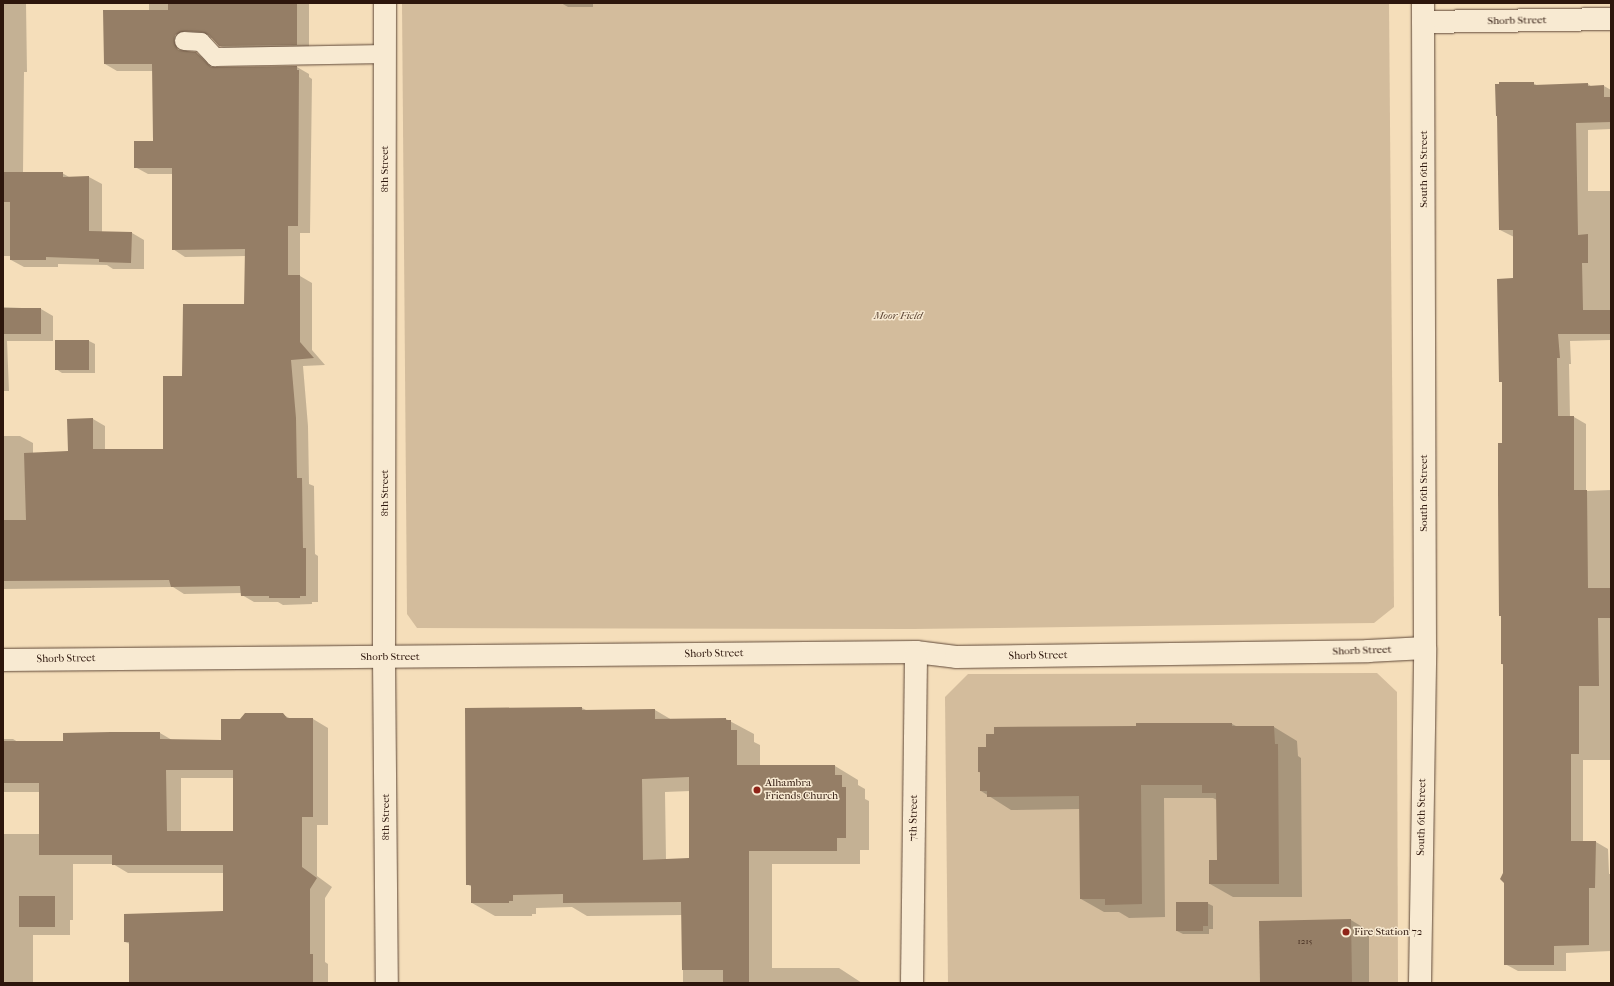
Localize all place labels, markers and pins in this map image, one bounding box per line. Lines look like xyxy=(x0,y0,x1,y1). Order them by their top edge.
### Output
place label: Alhambra Friends Church xyxy=(765,777,838,803)
marker: Alhambra Friends Church xyxy=(752,785,762,795)
place label: Fire Station 72 xyxy=(1354,925,1423,939)
marker: Fire Station 72 xyxy=(1341,927,1351,937)

